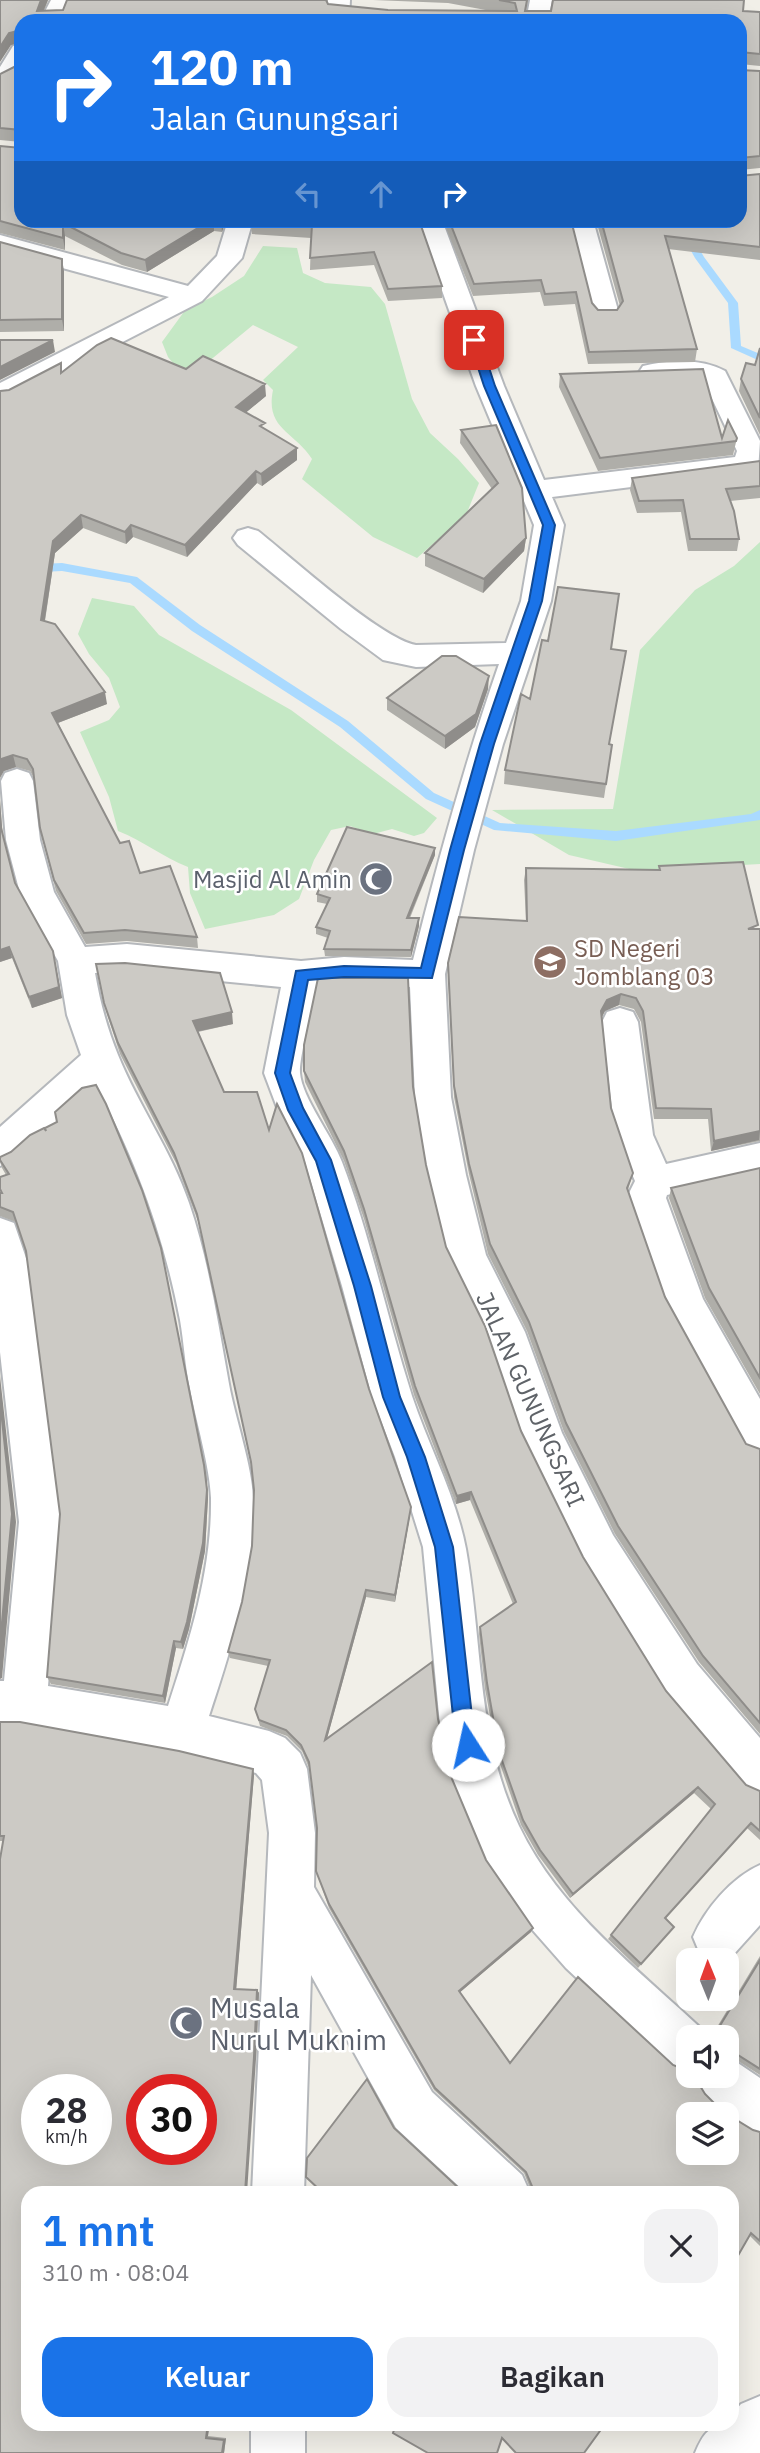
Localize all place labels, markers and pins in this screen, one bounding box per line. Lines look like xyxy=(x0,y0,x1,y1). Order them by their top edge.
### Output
pin xyxy=(444,310,504,370)
mosque icon: Masjid Al Amin xyxy=(357,860,395,898)
place label: Masjid Al Amin xyxy=(193,863,352,895)
place label: SD Negeri Jomblang 03 xyxy=(574,932,715,992)
school or university icon: SD Negeri Jomblang 03 xyxy=(531,943,569,981)
place label: Musala Nurul Muknim xyxy=(210,1989,387,2058)
mosque icon: Musala Nurul Muknim xyxy=(167,2004,205,2042)

